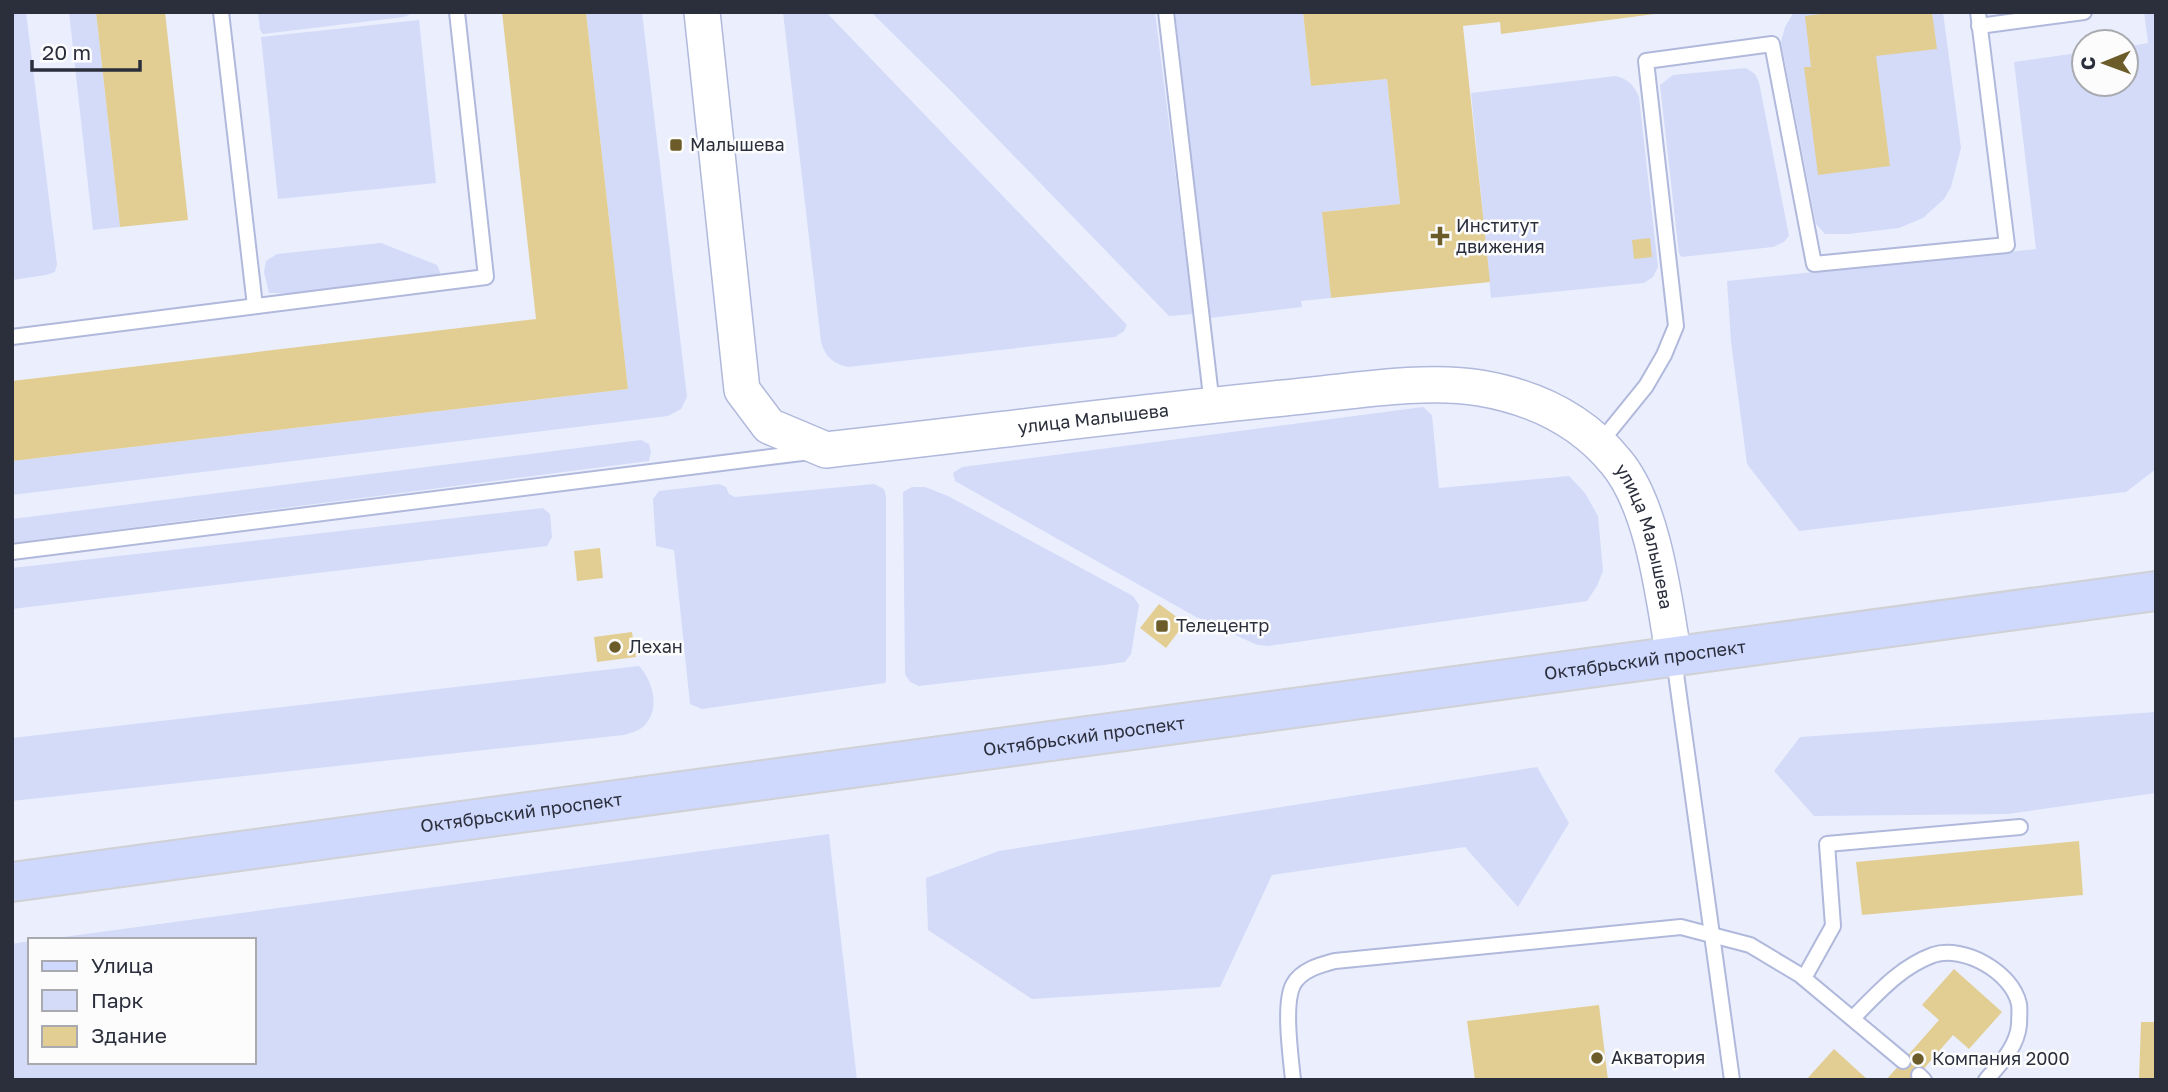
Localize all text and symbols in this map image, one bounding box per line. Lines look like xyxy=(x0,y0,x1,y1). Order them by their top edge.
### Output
scale bar xyxy=(32,28,140,72)
north arrow xyxy=(2070,28,2140,98)
text: 20 m xyxy=(42,39,91,65)
text: С xyxy=(2076,56,2099,70)
place label: Малышева xyxy=(690,133,785,155)
marker: Малышева xyxy=(668,137,684,153)
place label: Институт движения xyxy=(1456,214,1545,257)
marker: Институт движения xyxy=(1430,226,1450,246)
street label: улица Малышева xyxy=(1016,398,1170,438)
street label: улица Малышева xyxy=(1611,459,1678,611)
place label: Телецентр xyxy=(1176,614,1269,636)
marker: Телецентр xyxy=(1154,618,1170,634)
place label: Лехан xyxy=(629,635,683,657)
street label: Октябрьский проспект xyxy=(1543,635,1747,684)
marker: Лехан xyxy=(607,639,623,655)
street label: Октябрьский проспект xyxy=(982,711,1187,760)
street label: Октябрьский проспект xyxy=(419,787,624,836)
legend xyxy=(28,938,256,1064)
text: Улица xyxy=(91,952,154,978)
text: Парк xyxy=(91,987,144,1013)
text: Здание xyxy=(91,1022,167,1048)
place label: Акватория xyxy=(1611,1046,1705,1068)
place label: Компания 2000 xyxy=(1932,1047,2070,1069)
marker: Акватория xyxy=(1589,1050,1605,1066)
marker: Компания 2000 xyxy=(1910,1051,1926,1067)

